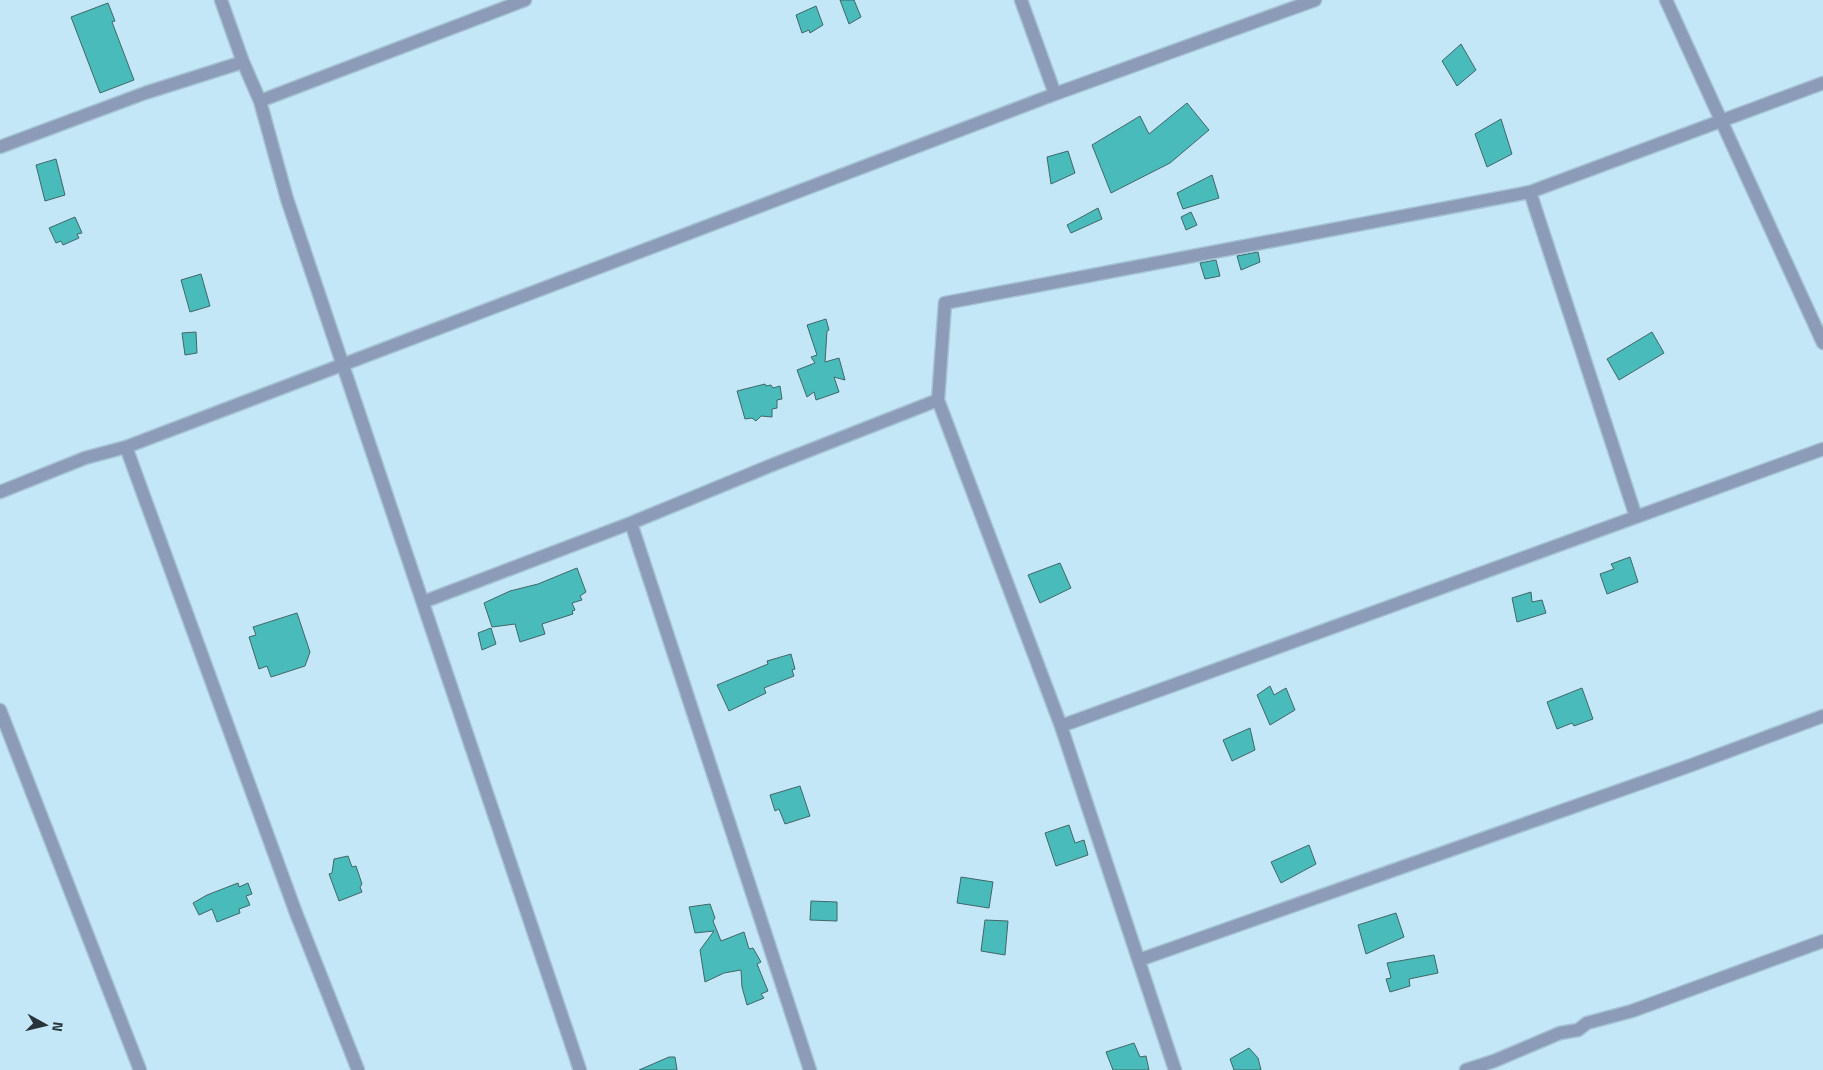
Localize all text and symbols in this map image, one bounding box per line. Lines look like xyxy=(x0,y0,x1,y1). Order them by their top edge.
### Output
north arrow xyxy=(20,1000,70,1050)
text: N xyxy=(47,1021,69,1033)

